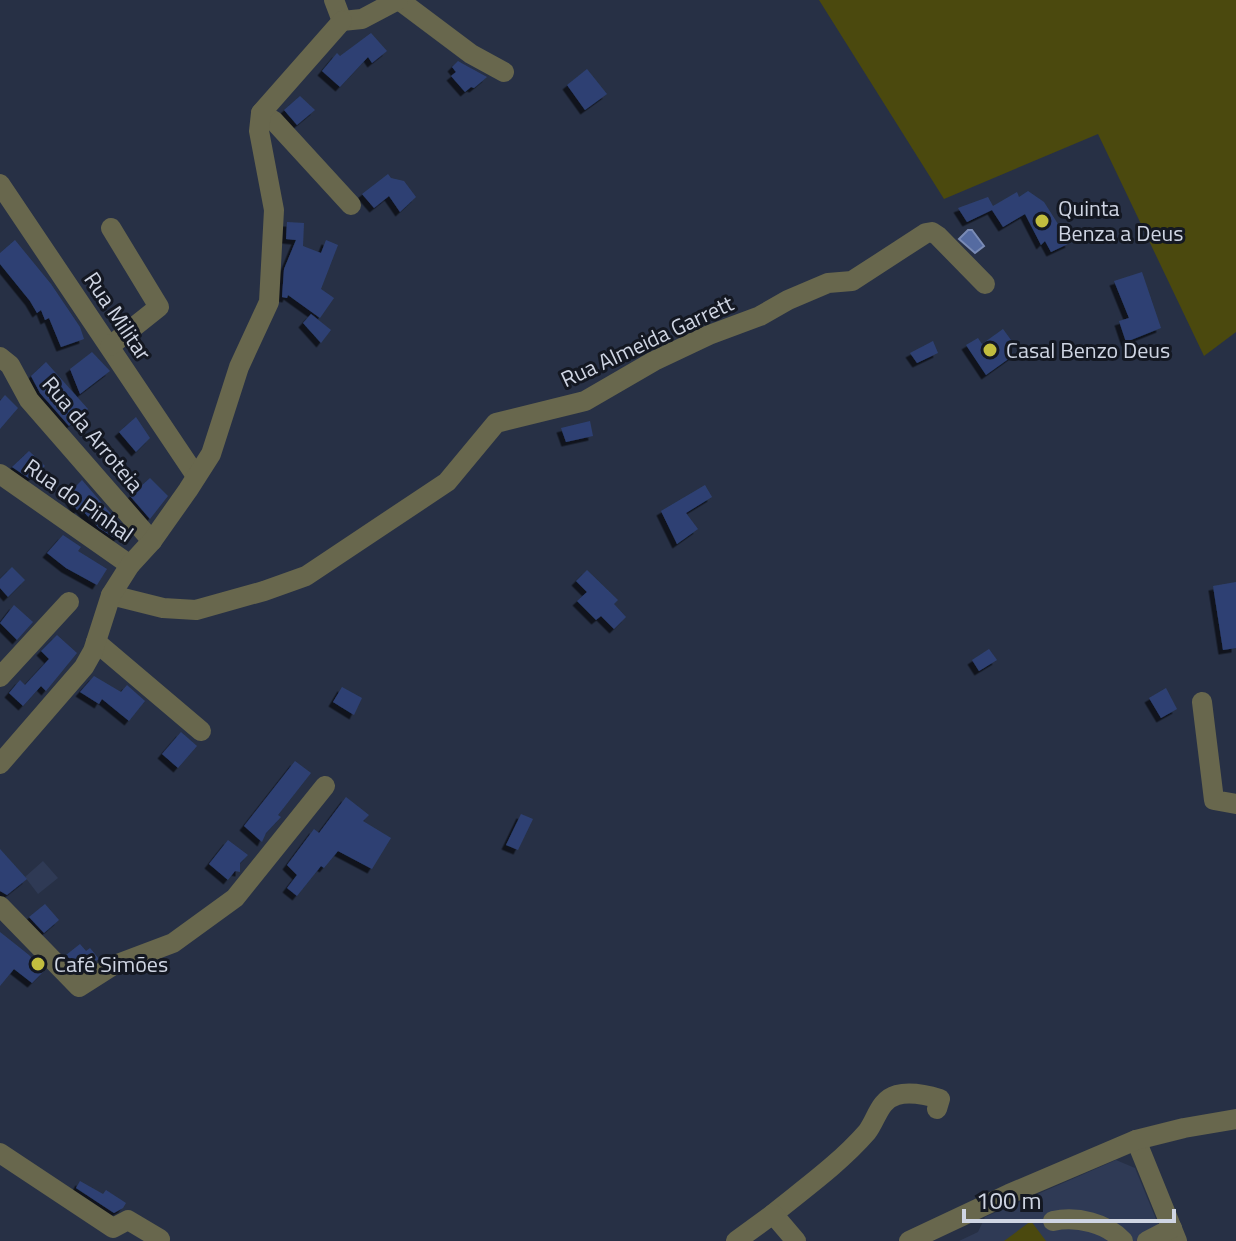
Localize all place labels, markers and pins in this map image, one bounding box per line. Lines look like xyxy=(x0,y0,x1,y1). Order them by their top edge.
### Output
place label: Quinta Benza a Deus xyxy=(1058,191,1183,250)
marker: Quinta Benza a Deus xyxy=(1033,212,1051,230)
place label: Casal Benzo Deus xyxy=(1006,333,1170,367)
marker: Casal Benzo Deus xyxy=(981,341,999,359)
place label: Café Simões xyxy=(54,947,168,981)
marker: Café Simões xyxy=(29,955,47,973)

